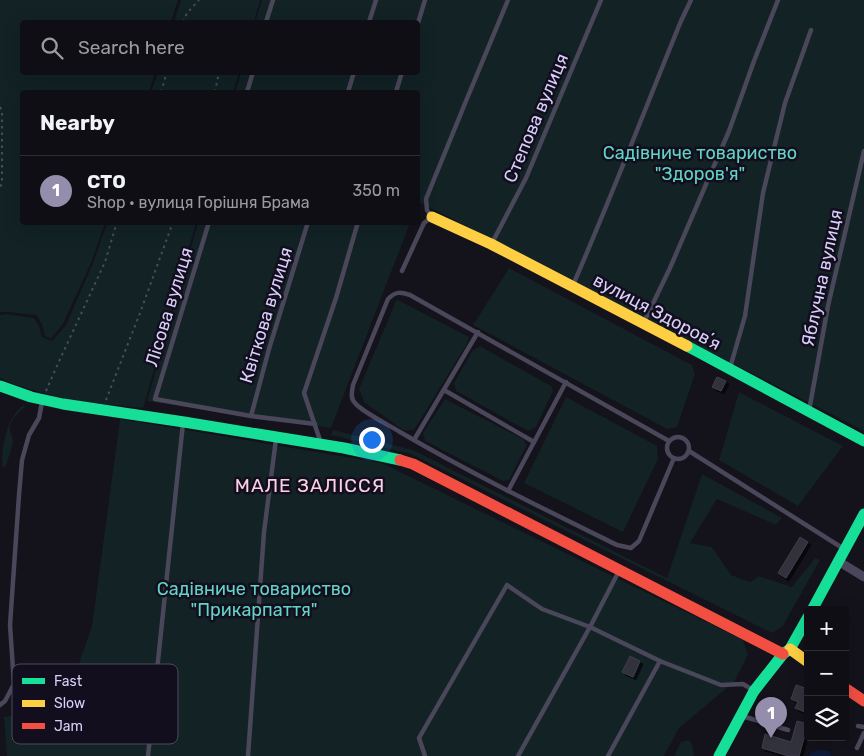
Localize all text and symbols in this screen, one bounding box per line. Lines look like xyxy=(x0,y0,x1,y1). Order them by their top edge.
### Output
search box xyxy=(20,20,420,75)
icon: search xyxy=(38,34,66,62)
text: Search here xyxy=(78,36,185,59)
street label: Степова вулиця xyxy=(499,50,573,186)
text: Nearby xyxy=(40,110,115,135)
park label: Садівниче товариство "Здоров'я" xyxy=(603,142,797,185)
text: СТО xyxy=(87,170,126,193)
text: 1 xyxy=(52,181,60,200)
text: 350 m xyxy=(353,181,400,200)
text: Shop · вулиця Горішня Брама xyxy=(87,193,310,212)
street label: Яблучна вулиця xyxy=(797,207,847,349)
street label: Квіткова вулиця xyxy=(235,244,297,386)
street label: Лісова вулиця xyxy=(140,245,198,369)
street label: вулиця Здоровʼя xyxy=(589,269,725,355)
your location xyxy=(359,427,385,453)
district label: МАЛЕ ЗАЛІССЯ xyxy=(235,474,385,497)
park label: Садівниче товариство "Прикарпаття" xyxy=(157,578,351,621)
map controls xyxy=(804,606,849,741)
button: + xyxy=(804,606,849,651)
button: − xyxy=(804,651,849,696)
legend xyxy=(12,664,178,744)
text: Fast xyxy=(54,673,83,690)
text: Slow xyxy=(54,695,85,712)
button: layers xyxy=(804,696,849,741)
pin: 1 xyxy=(755,697,787,738)
text: Jam xyxy=(54,718,83,735)

